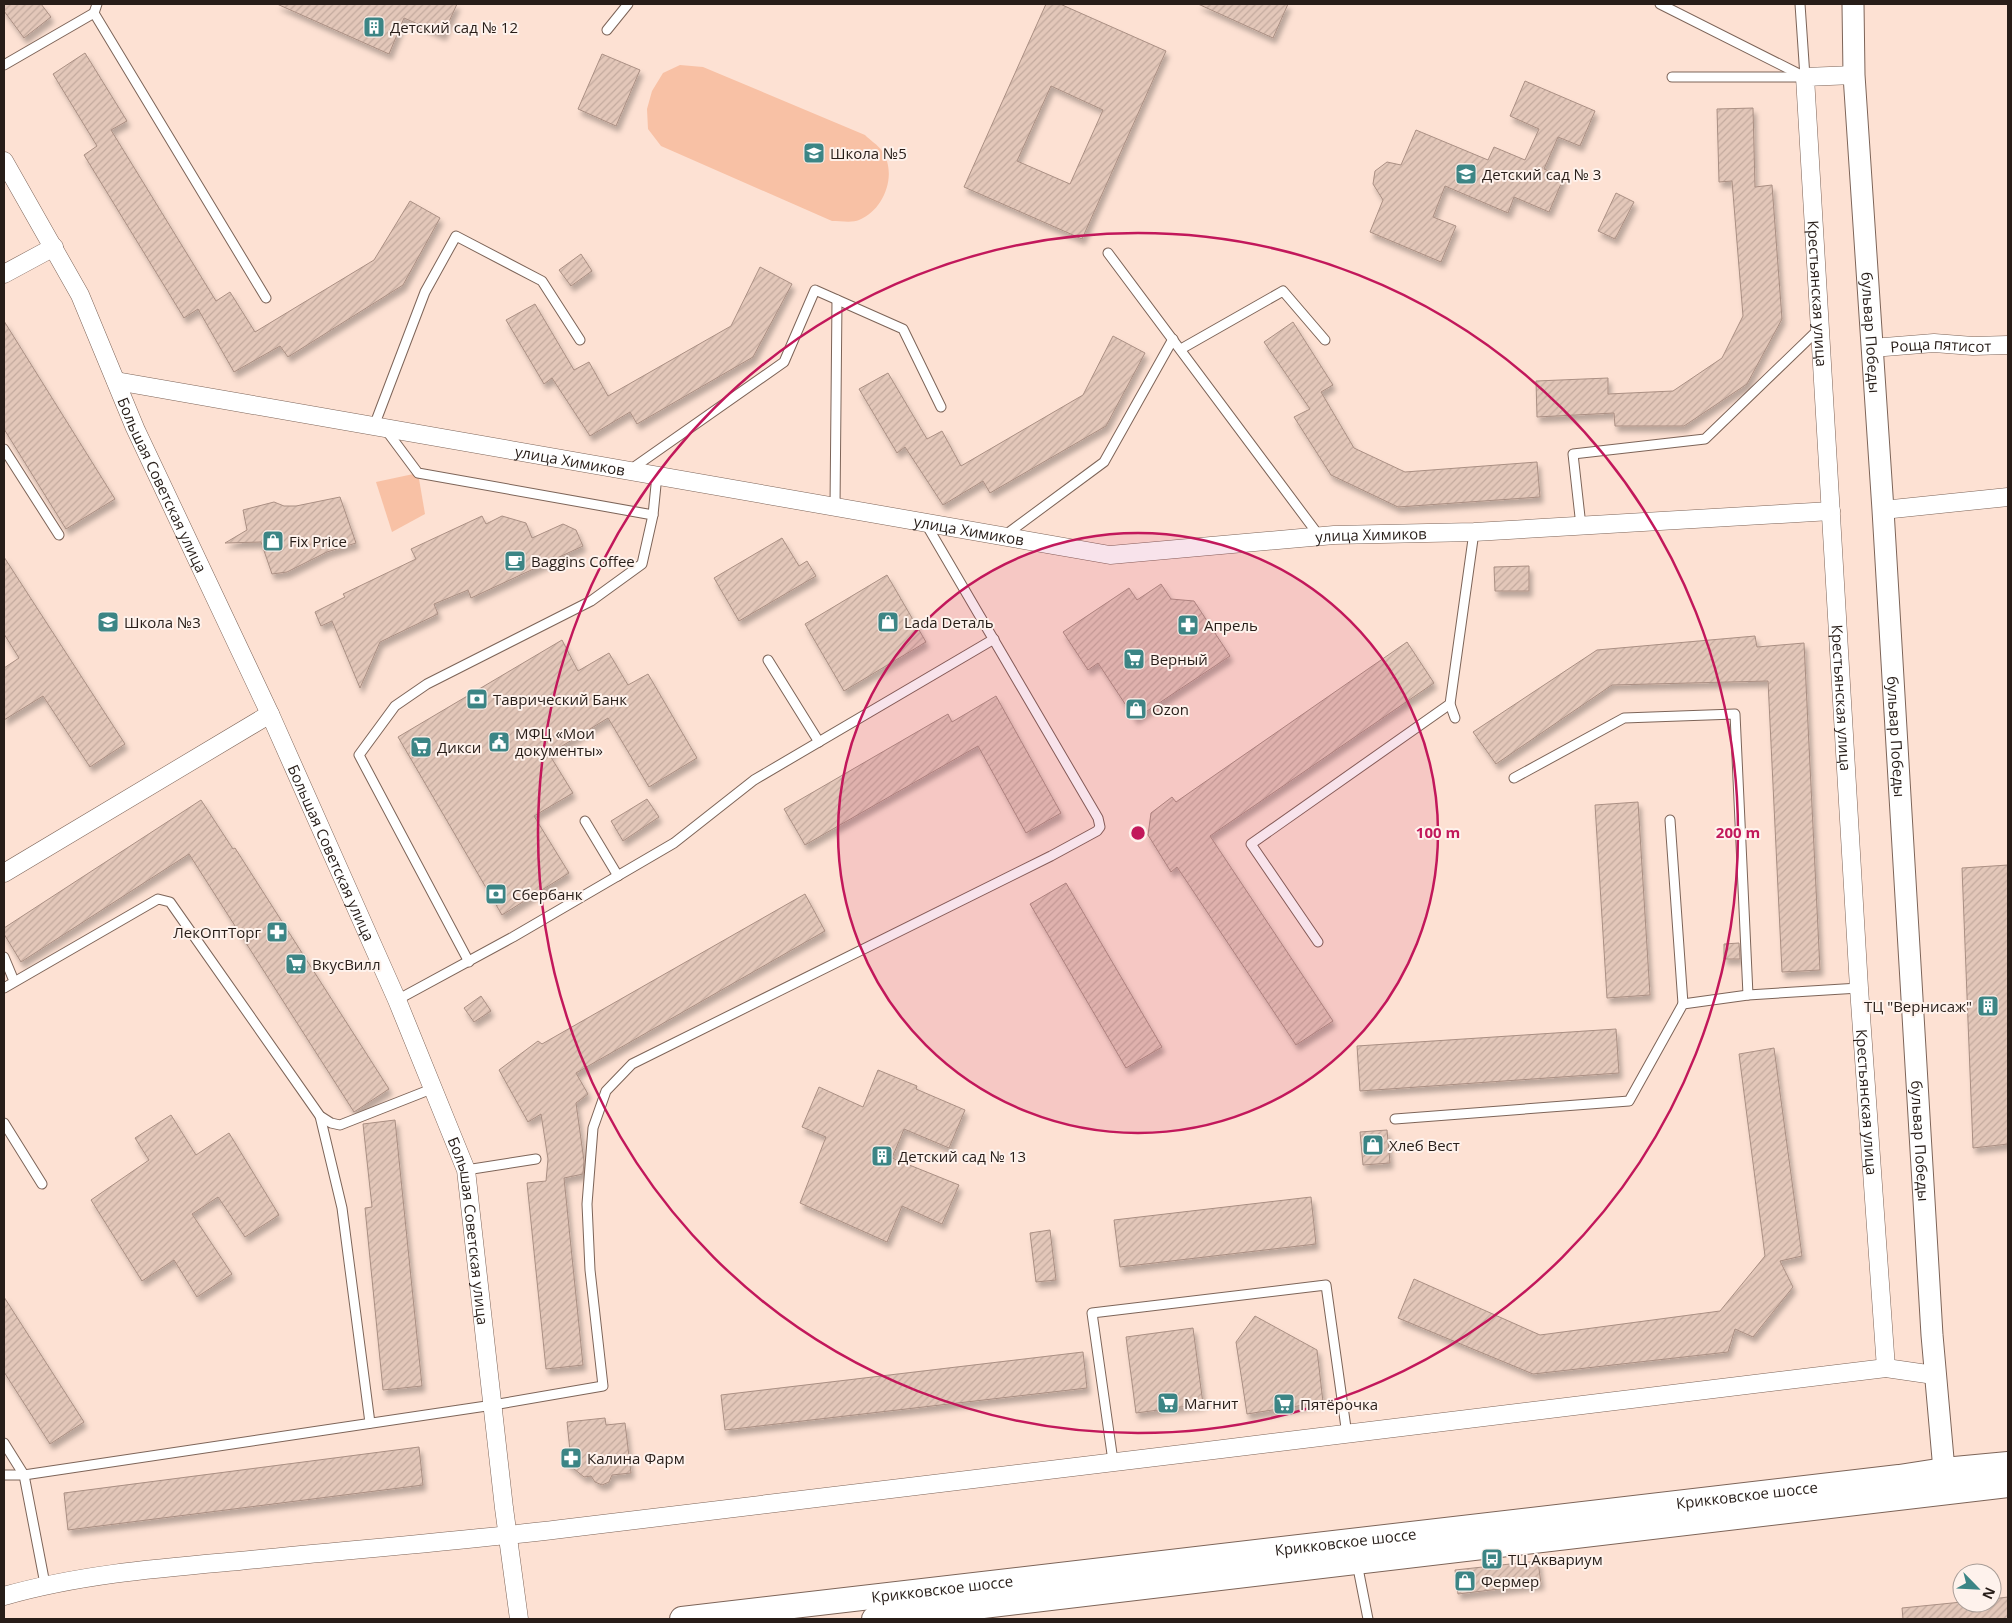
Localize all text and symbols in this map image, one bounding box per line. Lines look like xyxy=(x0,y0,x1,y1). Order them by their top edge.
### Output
building icon: Детский сад № 12 xyxy=(362,15,386,39)
place label: Детский сад № 12 xyxy=(390,17,518,37)
school or university icon: Школа №5 xyxy=(802,141,826,165)
place label: Школа №5 xyxy=(830,143,907,163)
school or university icon: Детский сад № 3 xyxy=(1454,162,1478,186)
place label: Детский сад № 3 xyxy=(1482,164,1601,184)
street label: Крестьянская улица xyxy=(1804,220,1832,367)
street label: бульвар Победы xyxy=(1857,271,1885,394)
street label: Роща пятисот xyxy=(1889,333,1992,356)
street label: Большая Советская улица xyxy=(113,394,212,576)
street label: улица Химиков xyxy=(513,441,627,480)
street label: улица Химиков xyxy=(912,511,1026,550)
street label: улица Химиков xyxy=(1314,523,1427,547)
shop icon: Fix Price xyxy=(261,529,285,553)
place label: Fix Price xyxy=(289,531,347,551)
cafe icon: Baggins Coffee xyxy=(503,549,527,573)
place label: Baggins Coffee xyxy=(531,551,635,571)
school or university icon: Школа №3 xyxy=(96,610,120,634)
shop icon: Lada Dеталь xyxy=(876,610,900,634)
place label: Школа №3 xyxy=(124,612,201,632)
place label: Lada Dеталь xyxy=(904,612,994,632)
pharmacy icon: Апрель xyxy=(1176,613,1200,637)
place label: Апрель xyxy=(1204,615,1258,635)
street label: Крестьянская улица xyxy=(1827,624,1856,772)
supermarket icon: Верный xyxy=(1122,647,1146,671)
place label: Верный xyxy=(1150,649,1208,669)
street label: бульвар Победы xyxy=(1883,675,1910,798)
bank icon: Таврический Банк xyxy=(465,687,489,711)
place label: Таврический Банк xyxy=(493,689,627,709)
shop icon: Ozon xyxy=(1124,697,1148,721)
place label: Ozon xyxy=(1152,699,1189,719)
place label: МФЦ «Мои документы» xyxy=(515,723,603,760)
public building icon: МФЦ «Мои документы» xyxy=(487,730,511,754)
supermarket icon: Дикси xyxy=(409,735,433,759)
place label: Дикси xyxy=(437,737,481,757)
street label: Большая Советская улица xyxy=(284,761,380,944)
text: 100 m xyxy=(1416,822,1460,842)
text: 200 m xyxy=(1716,822,1760,842)
centre of rings xyxy=(1129,824,1147,842)
bank icon: Сбербанк xyxy=(484,882,508,906)
place label: Сбербанк xyxy=(512,884,583,904)
pharmacy icon: ЛекОптТорг xyxy=(265,920,289,944)
place label: ЛекОптТорг xyxy=(173,922,262,942)
supermarket icon: ВкусВилл xyxy=(284,952,308,976)
place label: ВкусВилл xyxy=(312,954,381,974)
building icon: ТЦ "Вернисаж" xyxy=(1976,994,2000,1018)
place label: ТЦ "Вернисаж" xyxy=(1864,996,1972,1016)
street label: Крестьянская улица xyxy=(1852,1028,1882,1176)
street label: бульвар Победы xyxy=(1907,1080,1934,1202)
shop icon: Хлеб Вест xyxy=(1361,1133,1385,1157)
street label: Большая Советская улица xyxy=(444,1134,493,1326)
place label: Хлеб Вест xyxy=(1389,1135,1460,1155)
building icon: Детский сад № 13 xyxy=(870,1144,894,1168)
place label: Детский сад № 13 xyxy=(898,1146,1026,1166)
supermarket icon: Магнит xyxy=(1156,1391,1180,1415)
supermarket icon: Пятёрочка xyxy=(1272,1392,1296,1416)
place label: Магнит xyxy=(1184,1393,1238,1413)
place label: Пятёрочка xyxy=(1300,1394,1378,1414)
pharmacy icon: Калина Фарм xyxy=(559,1446,583,1470)
place label: Калина Фарм xyxy=(587,1448,685,1468)
street label: Крикковское шоссе xyxy=(1675,1477,1819,1513)
street label: Крикковское шоссе xyxy=(1274,1523,1417,1560)
bus stop icon: ТЦ Аквариум xyxy=(1480,1547,1504,1571)
place label: ТЦ Аквариум xyxy=(1508,1549,1603,1569)
north arrow xyxy=(1952,1563,2002,1613)
shop icon: Фермер xyxy=(1453,1569,1477,1593)
street label: Крикковское шоссе xyxy=(870,1570,1014,1607)
place label: Фермер xyxy=(1481,1571,1539,1591)
text: N xyxy=(1978,1584,2000,1603)

